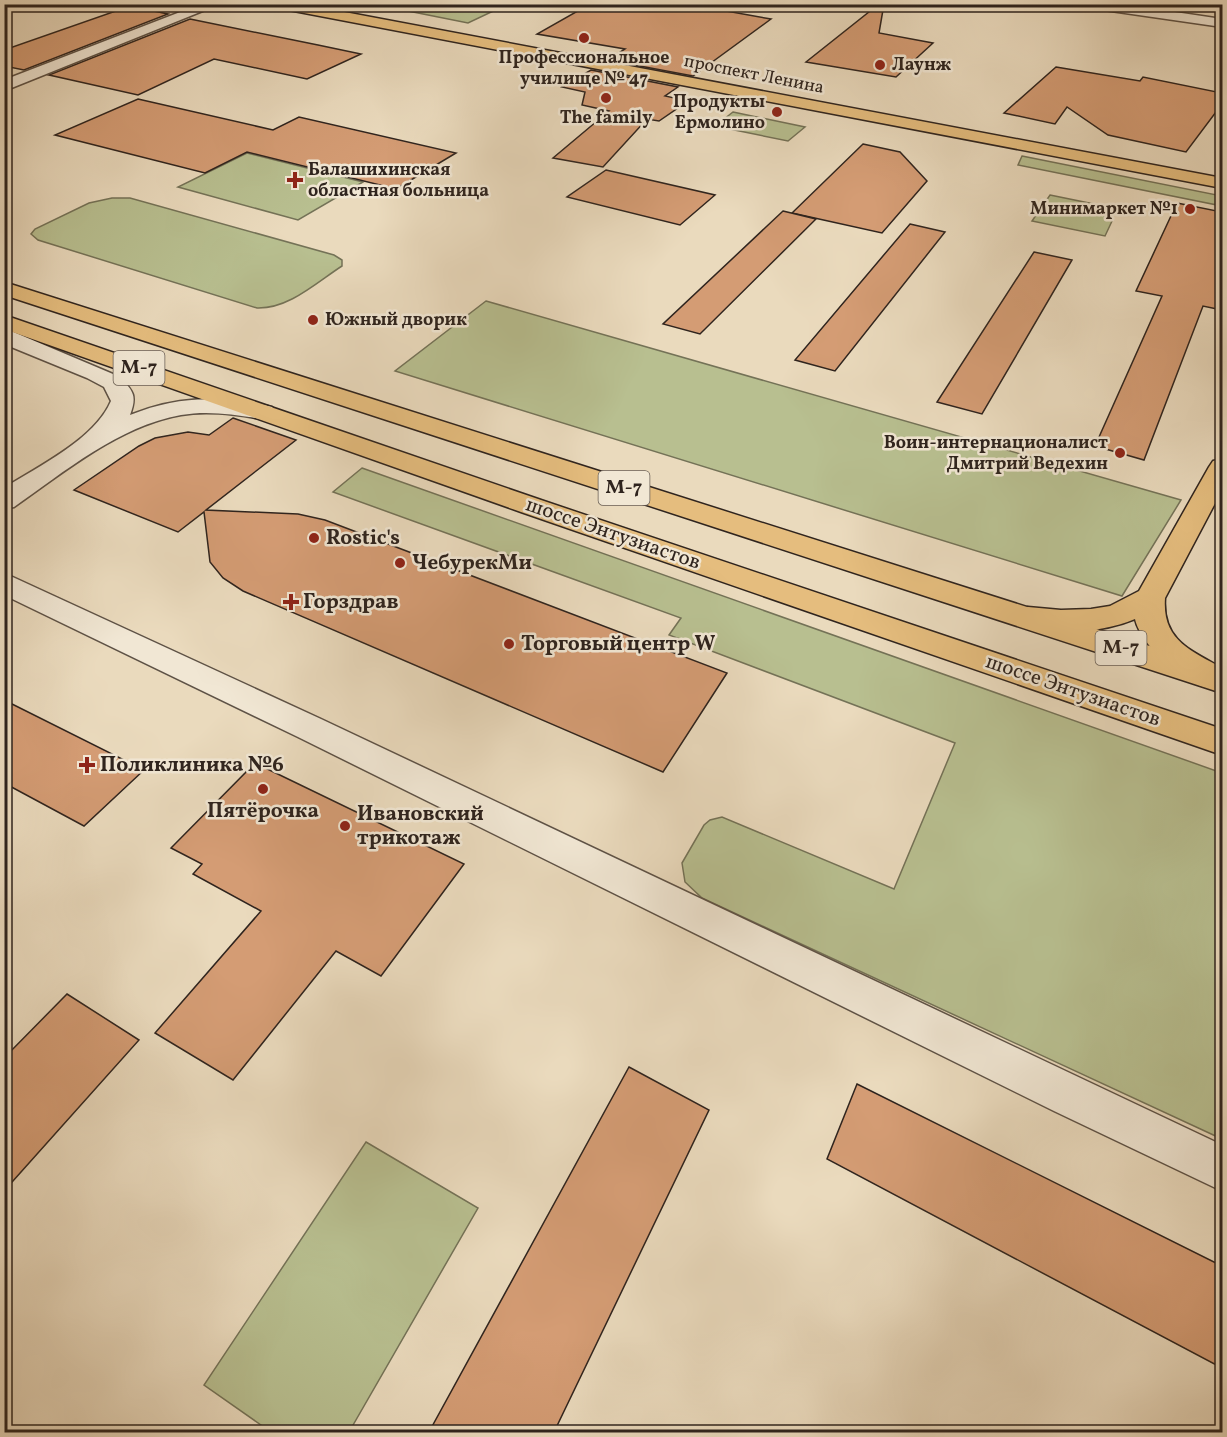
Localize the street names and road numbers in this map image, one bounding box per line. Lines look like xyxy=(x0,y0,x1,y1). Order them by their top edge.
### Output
street label: проспект Ленина xyxy=(682,49,826,101)
road number: М-7 xyxy=(114,351,164,385)
road number: М-7 xyxy=(598,471,650,505)
street label: шоссе Энтузиастов xyxy=(522,490,704,578)
road number: М-7 xyxy=(1096,631,1146,665)
street label: шоссе Энтузиастов xyxy=(982,647,1164,735)

